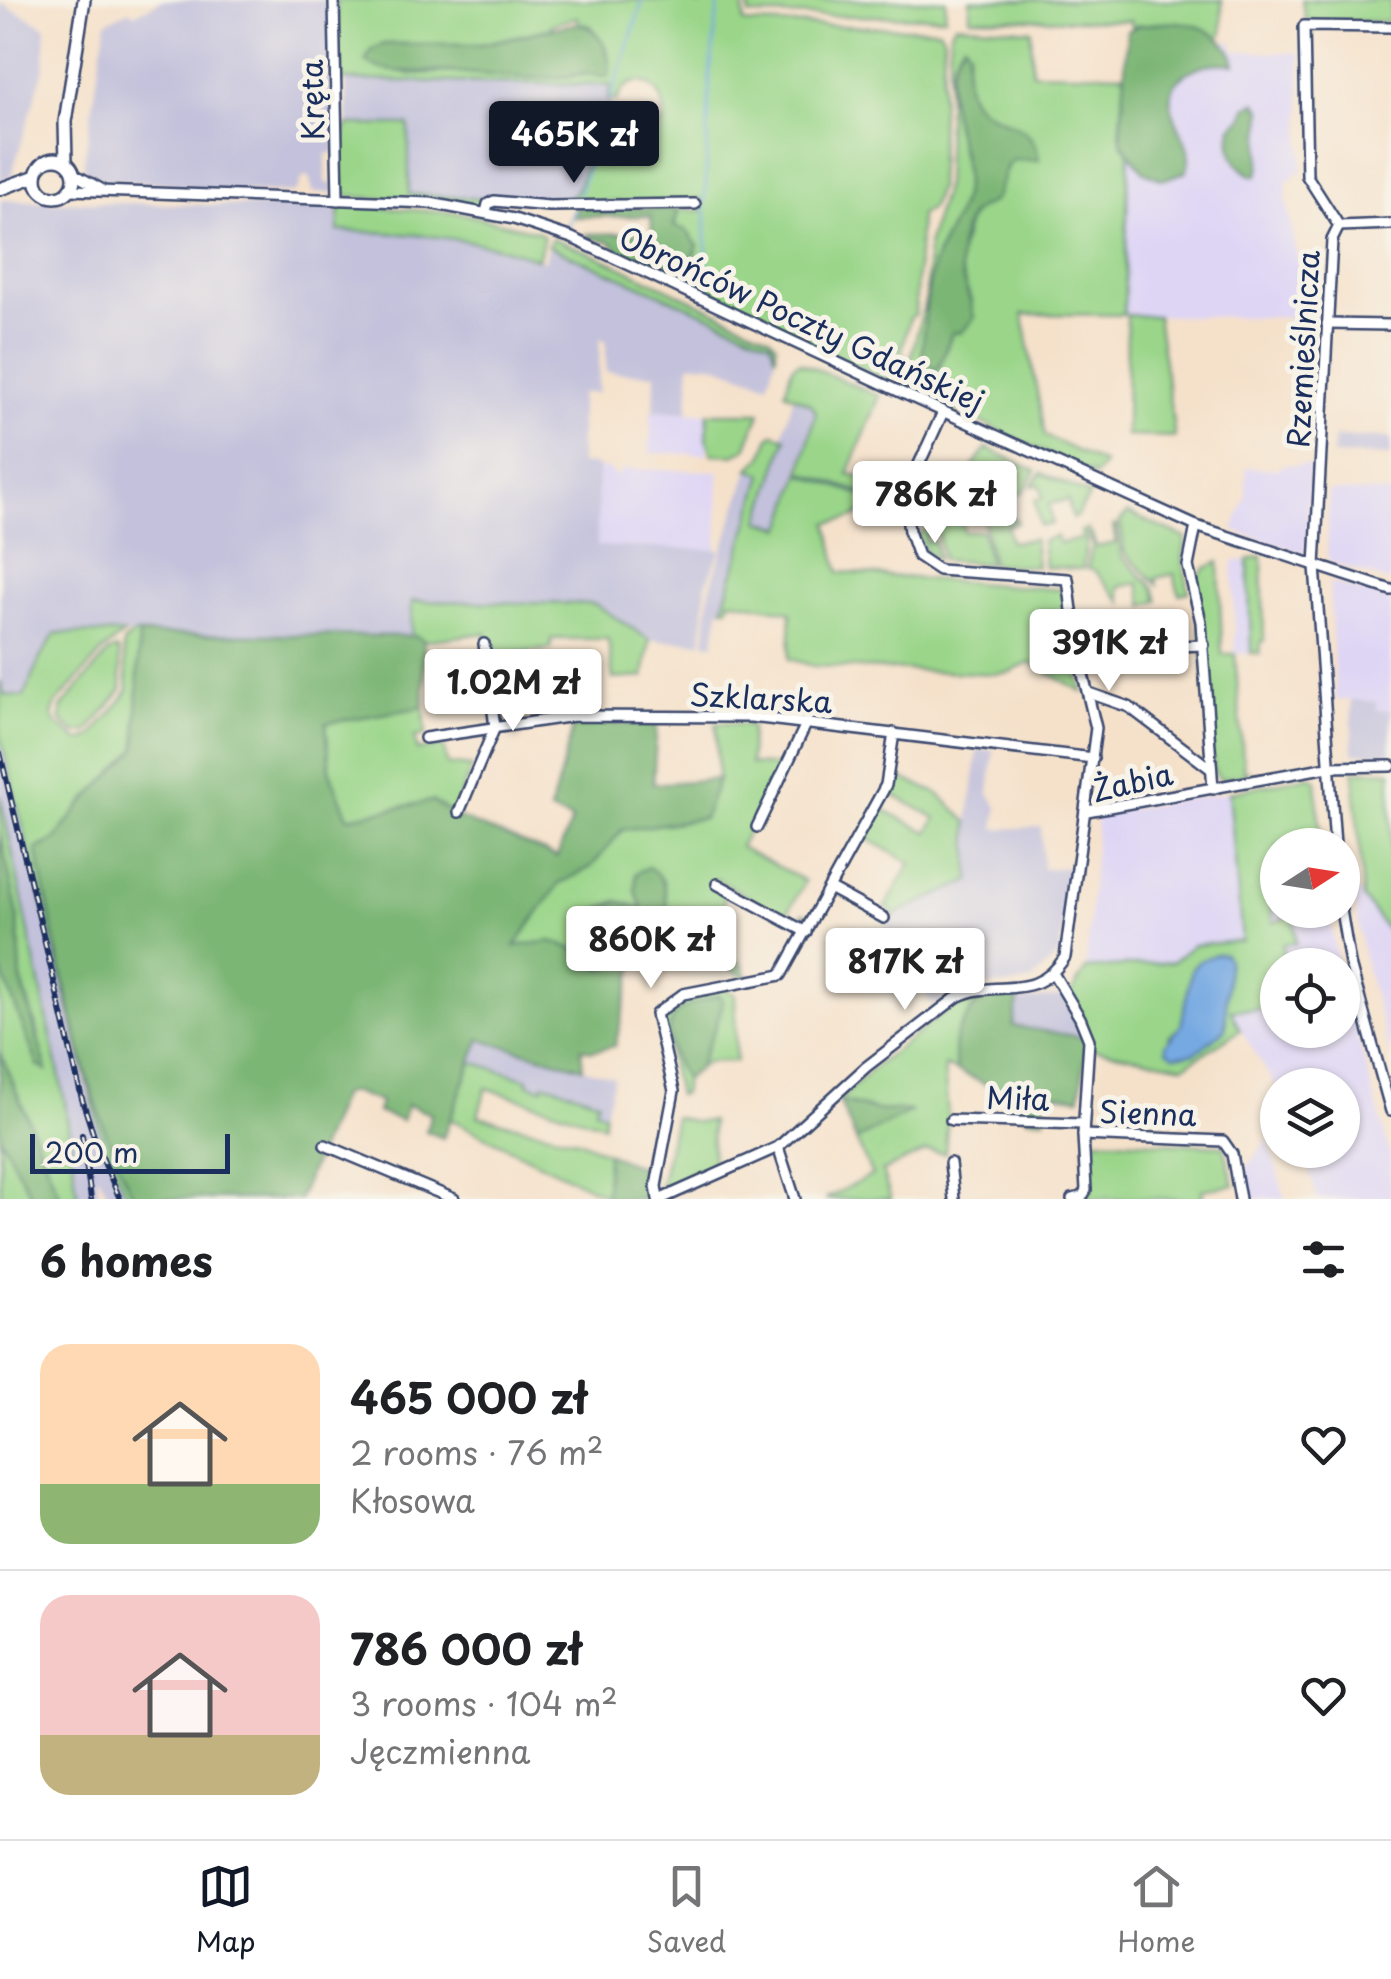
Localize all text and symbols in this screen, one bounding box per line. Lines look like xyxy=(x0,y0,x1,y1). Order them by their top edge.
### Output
street label: Kręta xyxy=(288,59,334,141)
pin: 465K zł xyxy=(482,101,666,186)
text: 465K zł xyxy=(511,109,637,157)
street label: Obrońców Poczty Gdańskiej xyxy=(612,213,992,423)
street label: Rzemieślnicza xyxy=(1274,249,1330,449)
pin: 786K zł xyxy=(843,461,1027,546)
text: 786K zł xyxy=(875,469,995,517)
pin: 391K zł xyxy=(1017,609,1201,694)
text: 391K zł xyxy=(1052,617,1166,665)
pin: 1.02M zł xyxy=(410,649,616,734)
text: 1.02M zł xyxy=(447,657,579,705)
street label: Szklarska xyxy=(689,671,834,723)
street label: Żabia xyxy=(1087,750,1177,812)
north arrow xyxy=(1260,828,1360,928)
map controls xyxy=(1260,828,1360,1168)
pin: 860K zł xyxy=(559,906,743,991)
text: 860K zł xyxy=(588,914,714,962)
pin: 817K zł xyxy=(813,928,997,1013)
text: 817K zł xyxy=(848,936,962,984)
button: locate xyxy=(1260,948,1360,1048)
button: layers xyxy=(1260,1068,1360,1168)
street label: Miła xyxy=(986,1073,1050,1121)
street label: Sienna xyxy=(1099,1088,1198,1136)
scale bar xyxy=(30,1129,230,1174)
text: 200 m xyxy=(45,1130,138,1173)
text: 6 homes xyxy=(40,1228,213,1291)
icon: filters xyxy=(1296,1232,1351,1287)
text: 465 000 zł xyxy=(350,1365,587,1428)
icon: home xyxy=(120,1384,240,1504)
icon: heart xyxy=(1296,1417,1351,1472)
text: 2 rooms · 76 m² xyxy=(350,1428,604,1476)
text: Kłosowa xyxy=(350,1476,475,1524)
text: 786 000 zł xyxy=(350,1616,581,1679)
icon: home xyxy=(120,1635,240,1755)
icon: heart xyxy=(1296,1668,1351,1723)
text: 3 rooms · 104 m² xyxy=(350,1679,618,1727)
text: Jęczmienna xyxy=(350,1727,530,1775)
tab: Map xyxy=(196,1859,255,1962)
tab: Saved xyxy=(647,1859,726,1962)
tab: Home xyxy=(1117,1859,1195,1962)

